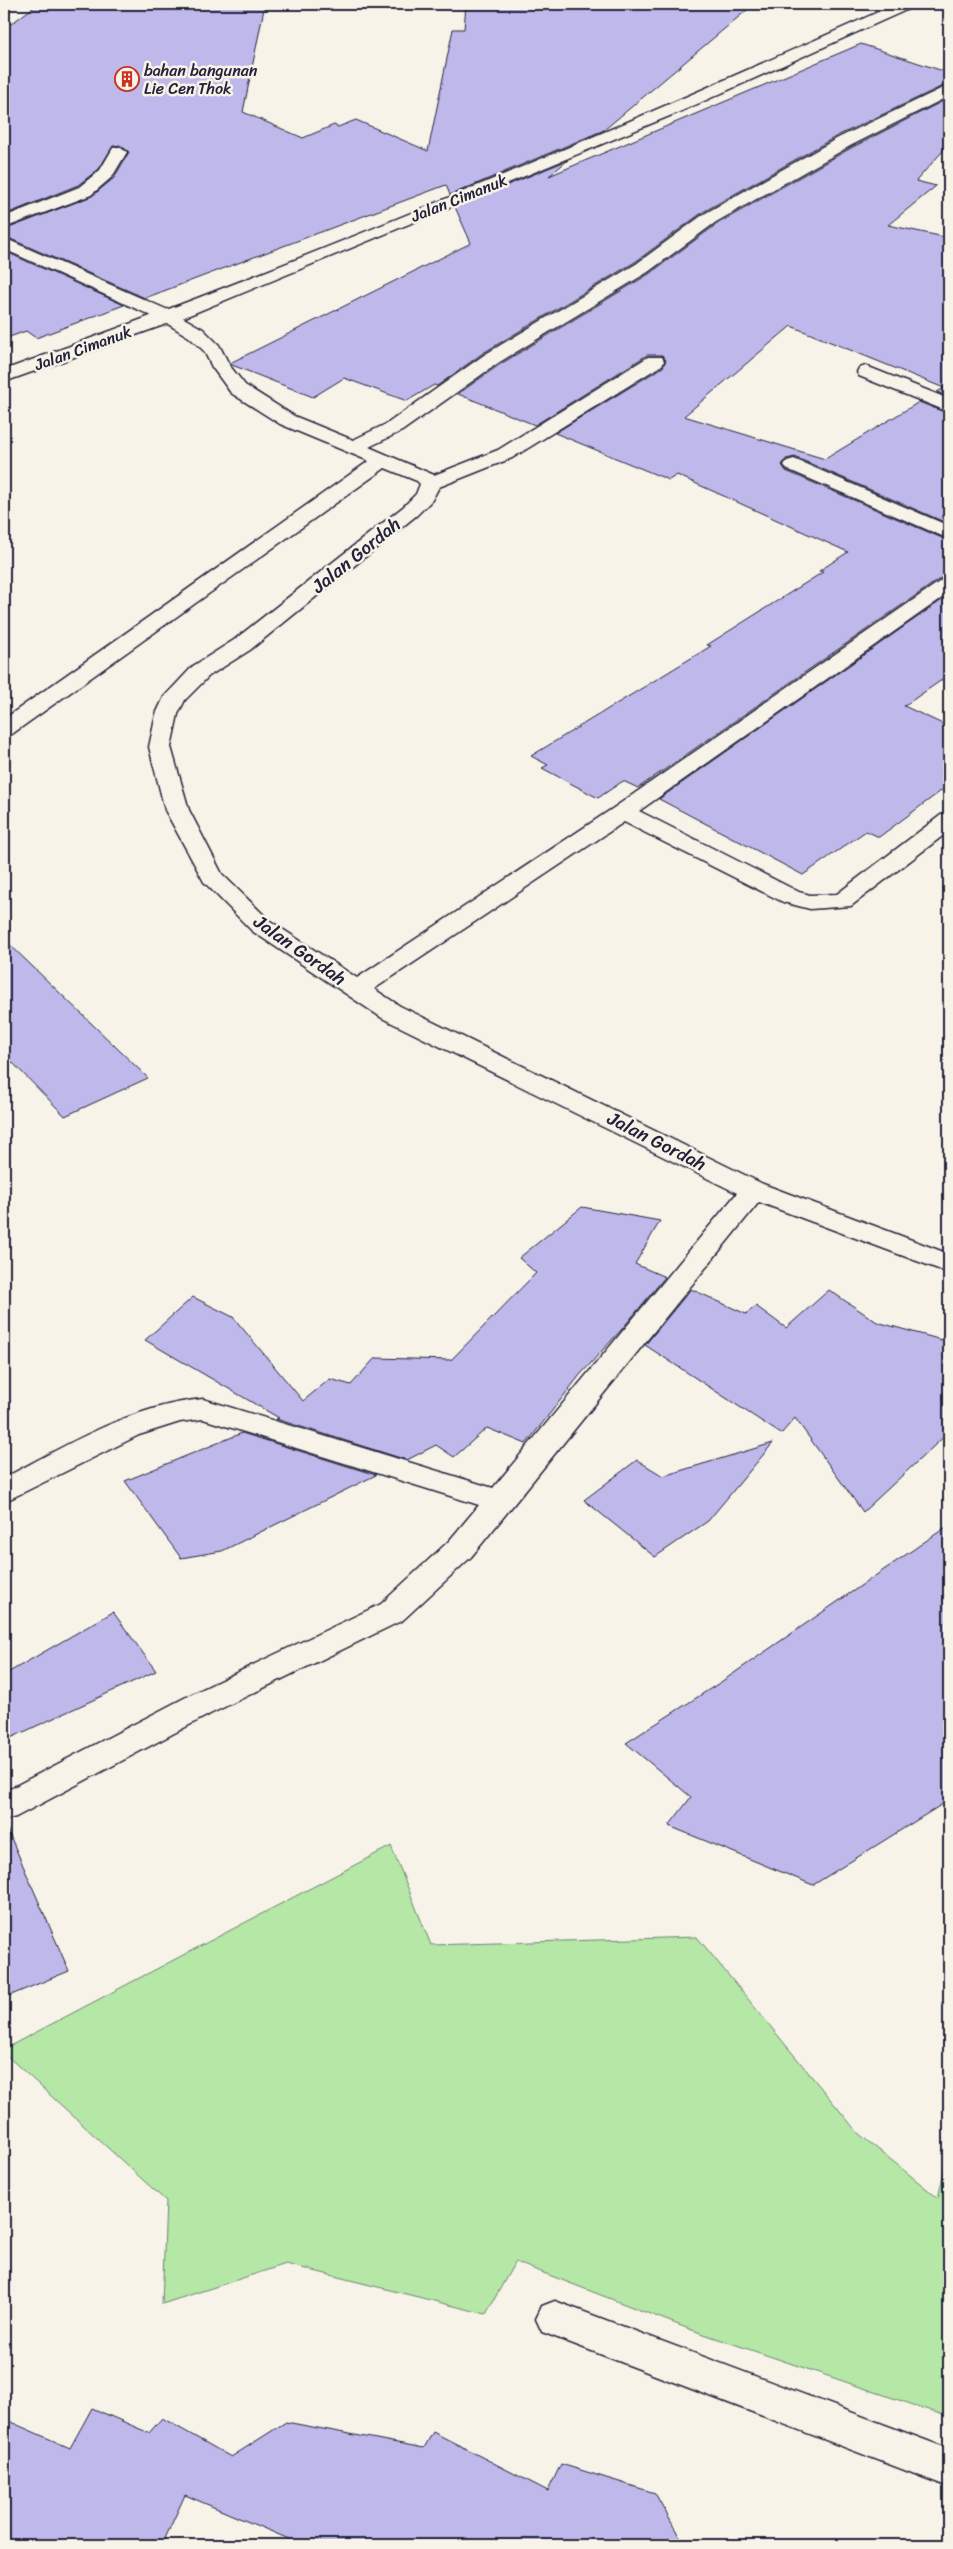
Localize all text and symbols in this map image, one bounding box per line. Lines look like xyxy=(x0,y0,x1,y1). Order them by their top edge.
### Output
place label: bahan bangunan Lie Cen Thok xyxy=(144,56,258,103)
building icon: bahan bangunan Lie Cen Thok xyxy=(114,66,140,92)
street label: Jalan Cimanuk xyxy=(406,165,512,231)
street label: Jalan Cimanuk xyxy=(29,317,136,379)
street label: Jalan Gordah xyxy=(303,508,408,602)
street label: Jalan Gordah xyxy=(246,905,353,994)
street label: Jalan Gordah xyxy=(601,1102,712,1180)

